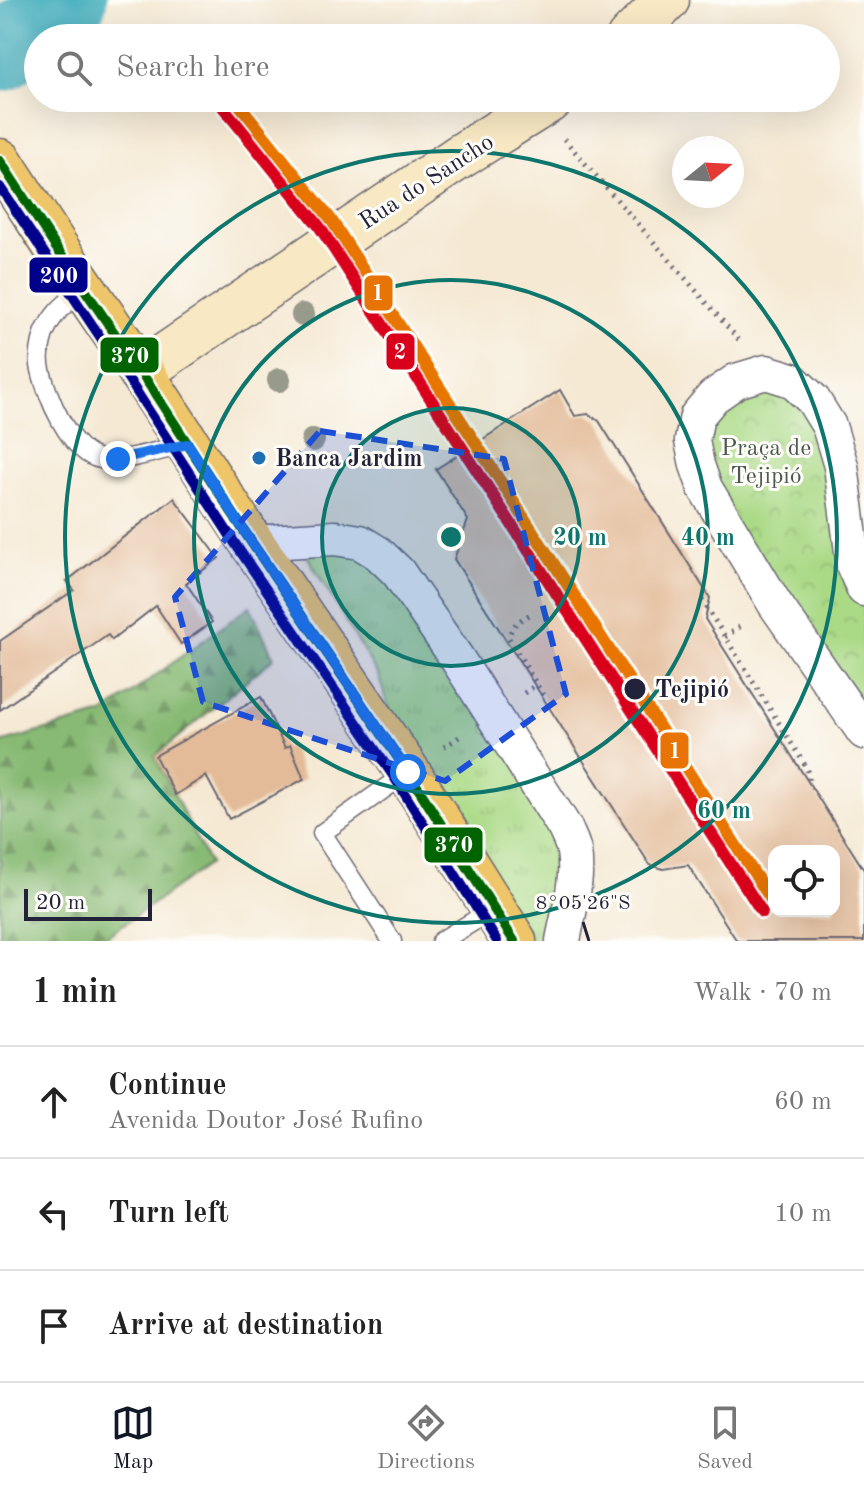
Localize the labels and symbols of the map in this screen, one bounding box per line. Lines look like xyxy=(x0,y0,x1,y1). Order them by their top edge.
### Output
street label: Rua do Sancho xyxy=(356,130,499,235)
north arrow xyxy=(672,136,744,208)
line badge: 200 xyxy=(28,256,89,294)
text: 200 xyxy=(40,266,78,288)
line badge: 1 xyxy=(363,274,394,312)
text: 1 xyxy=(372,283,384,305)
line badge: 2 xyxy=(385,332,416,371)
line badge: 370 xyxy=(99,336,160,374)
text: 2 xyxy=(394,342,406,364)
text: 370 xyxy=(111,346,149,368)
park label: Praça de Tejipió xyxy=(721,437,811,489)
route end xyxy=(100,441,136,477)
place label: Banca Jardim xyxy=(275,448,423,472)
marker: Banca Jardim xyxy=(250,449,268,467)
centre of rings xyxy=(437,523,465,551)
text: 20 m xyxy=(553,527,607,551)
text: 40 m xyxy=(681,527,735,551)
marker: Tejipió xyxy=(622,676,648,702)
place label: Tejipió xyxy=(655,679,729,703)
line badge: 1 xyxy=(659,731,690,770)
text: 1 xyxy=(669,741,681,763)
route start xyxy=(390,754,426,790)
text: 60 m xyxy=(697,800,751,824)
line badge: 370 xyxy=(423,826,484,864)
text: 370 xyxy=(435,835,473,857)
scale bar xyxy=(24,885,152,921)
text: 8°05'26"S xyxy=(536,894,630,914)

